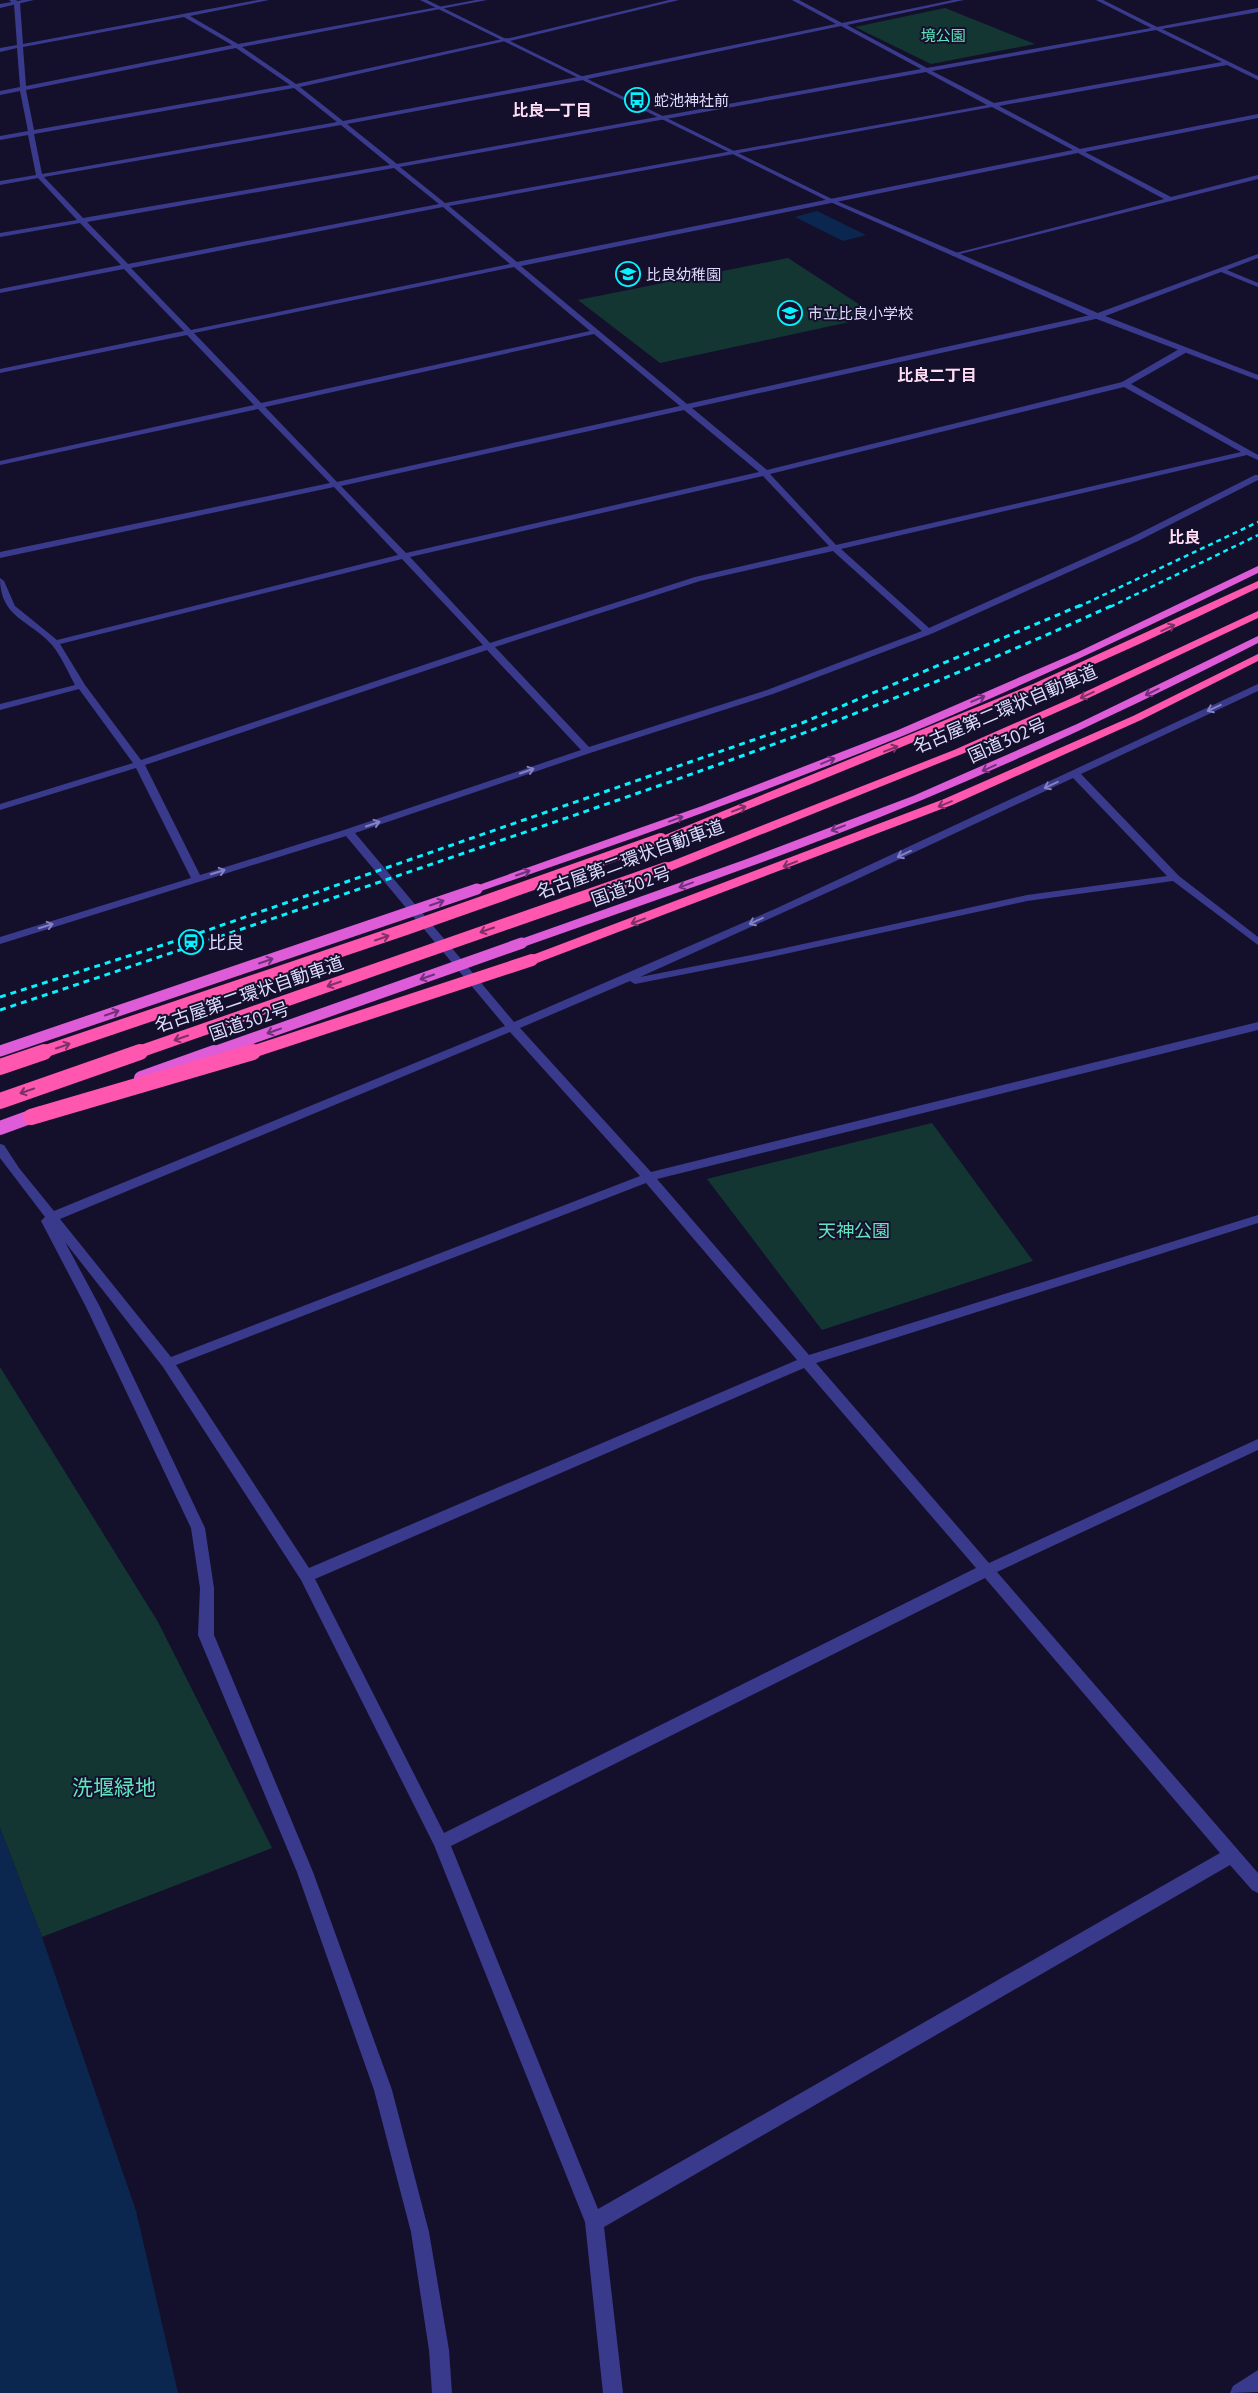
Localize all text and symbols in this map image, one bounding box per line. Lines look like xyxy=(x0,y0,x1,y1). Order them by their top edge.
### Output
park label: 境公園 xyxy=(920,26,966,45)
bus stop icon: 蛇池神社前 xyxy=(624,87,650,113)
place label: 蛇池神社前 xyxy=(654,91,729,110)
district label: 比良一丁目 xyxy=(512,100,592,120)
school or university icon: 比良幼稚園 xyxy=(615,261,641,287)
place label: 比良幼稚園 xyxy=(646,265,721,284)
school or university icon: 市立比良小学校 xyxy=(777,300,803,326)
place label: 市立比良小学校 xyxy=(808,304,913,323)
district label: 比良二丁目 xyxy=(897,365,977,385)
district label: 比良 xyxy=(1168,527,1200,547)
one-way arrow xyxy=(1160,623,1175,633)
street label: 名古屋第二環状自動車道 xyxy=(909,660,1101,758)
one-way arrow xyxy=(1145,688,1160,698)
one-way arrow xyxy=(1080,690,1095,700)
one-way arrow xyxy=(970,693,985,703)
one-way arrow xyxy=(1207,704,1222,713)
street label: 国道302号 xyxy=(964,713,1050,767)
one-way arrow xyxy=(883,744,898,754)
one-way arrow xyxy=(820,756,835,765)
one-way arrow xyxy=(982,763,997,773)
one-way arrow xyxy=(519,766,534,775)
one-way arrow xyxy=(1044,781,1059,791)
one-way arrow xyxy=(937,800,952,809)
one-way arrow xyxy=(731,804,747,813)
street label: 名古屋第二環状自動車道 xyxy=(533,814,727,904)
one-way arrow xyxy=(668,814,684,823)
one-way arrow xyxy=(365,819,381,828)
one-way arrow xyxy=(831,824,846,833)
one-way arrow xyxy=(897,849,912,859)
one-way arrow xyxy=(783,860,798,869)
street label: 国道302号 xyxy=(588,861,674,911)
one-way arrow xyxy=(210,867,226,877)
one-way arrow xyxy=(515,868,531,877)
one-way arrow xyxy=(678,881,694,890)
one-way arrow xyxy=(428,898,444,907)
one-way arrow xyxy=(630,917,646,926)
one-way arrow xyxy=(749,917,764,926)
one-way arrow xyxy=(38,921,54,931)
one-way arrow xyxy=(480,926,496,935)
station icon: 比良 xyxy=(178,929,204,955)
place label: 比良 xyxy=(208,931,244,954)
one-way arrow xyxy=(374,932,390,942)
street label: 名古屋第二環状自動車道 xyxy=(152,951,346,1037)
one-way arrow xyxy=(258,956,274,965)
one-way arrow xyxy=(420,973,435,982)
one-way arrow xyxy=(327,980,342,989)
street label: 国道302号 xyxy=(206,997,292,1045)
one-way arrow xyxy=(104,1008,120,1017)
one-way arrow xyxy=(267,1027,282,1036)
one-way arrow xyxy=(173,1034,189,1043)
one-way arrow xyxy=(54,1041,70,1050)
one-way arrow xyxy=(20,1087,36,1096)
park label: 天神公園 xyxy=(818,1219,890,1242)
park label: 洗堰緑地 xyxy=(72,1774,156,1801)

